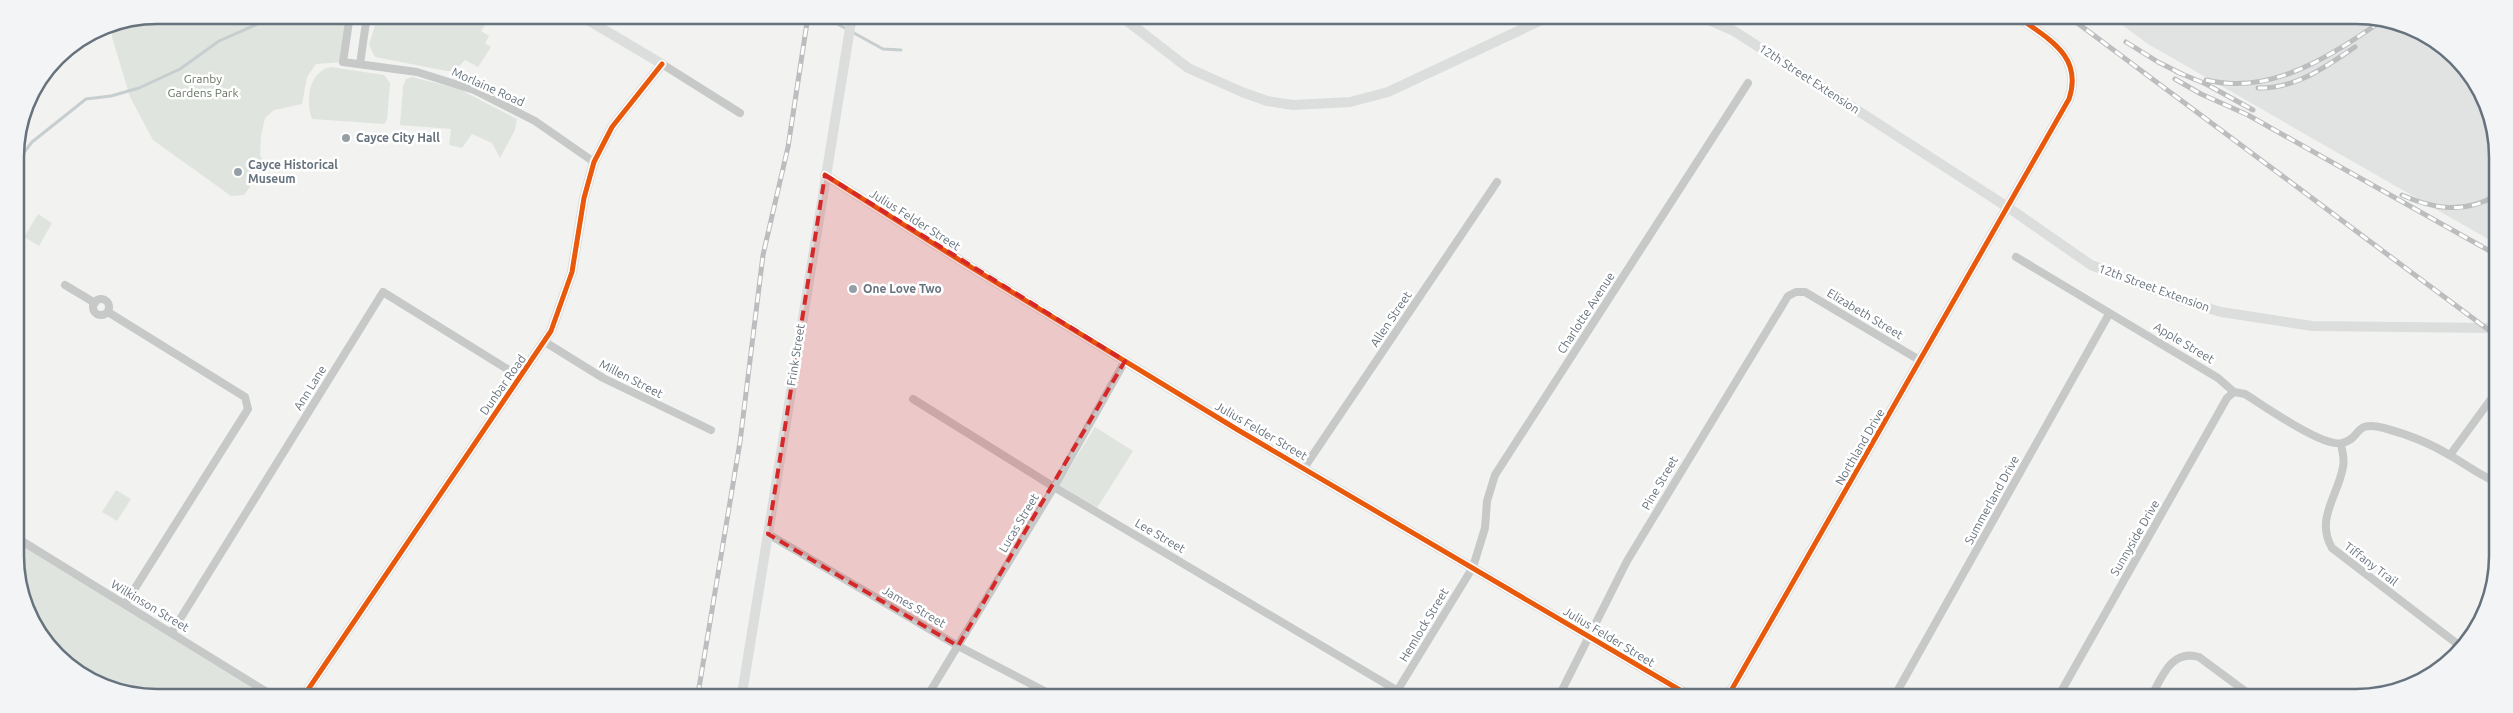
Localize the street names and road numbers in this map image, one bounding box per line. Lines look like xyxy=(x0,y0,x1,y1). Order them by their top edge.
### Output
street label: 12th Street Extension xyxy=(1757,41,1862,116)
street label: Morlaine Road xyxy=(450,65,527,108)
street label: Julius Felder Street xyxy=(868,186,963,253)
street label: 12th Street Extension xyxy=(2097,261,2211,314)
street label: Charlotte Avenue xyxy=(1554,270,1617,356)
street label: Elizabeth Street xyxy=(1825,286,1906,341)
street label: Allen Street xyxy=(1367,288,1414,349)
street label: Apple Street xyxy=(2152,320,2217,366)
street label: Frink Street xyxy=(784,323,807,387)
street label: Dunbar Road xyxy=(477,352,528,417)
street label: Millen Street xyxy=(597,357,665,400)
street label: Ann Lane xyxy=(291,363,328,412)
street label: Julius Felder Street xyxy=(1213,399,1310,462)
street label: Northland Drive xyxy=(1832,406,1887,487)
street label: Pine Street xyxy=(1639,453,1680,512)
street label: Summerland Drive xyxy=(1962,453,2021,546)
street label: Lucas Street xyxy=(996,491,1041,554)
street label: Sunnyside Drive xyxy=(2108,498,2162,578)
street label: Lee Street xyxy=(1133,516,1188,555)
street label: Tiffany Trail xyxy=(2342,539,2401,588)
street label: Wilkinson Street xyxy=(109,577,192,634)
street label: James Street xyxy=(880,583,948,630)
street label: Hemlock Street xyxy=(1397,585,1451,664)
street label: Julius Felder Street xyxy=(1561,604,1657,669)

